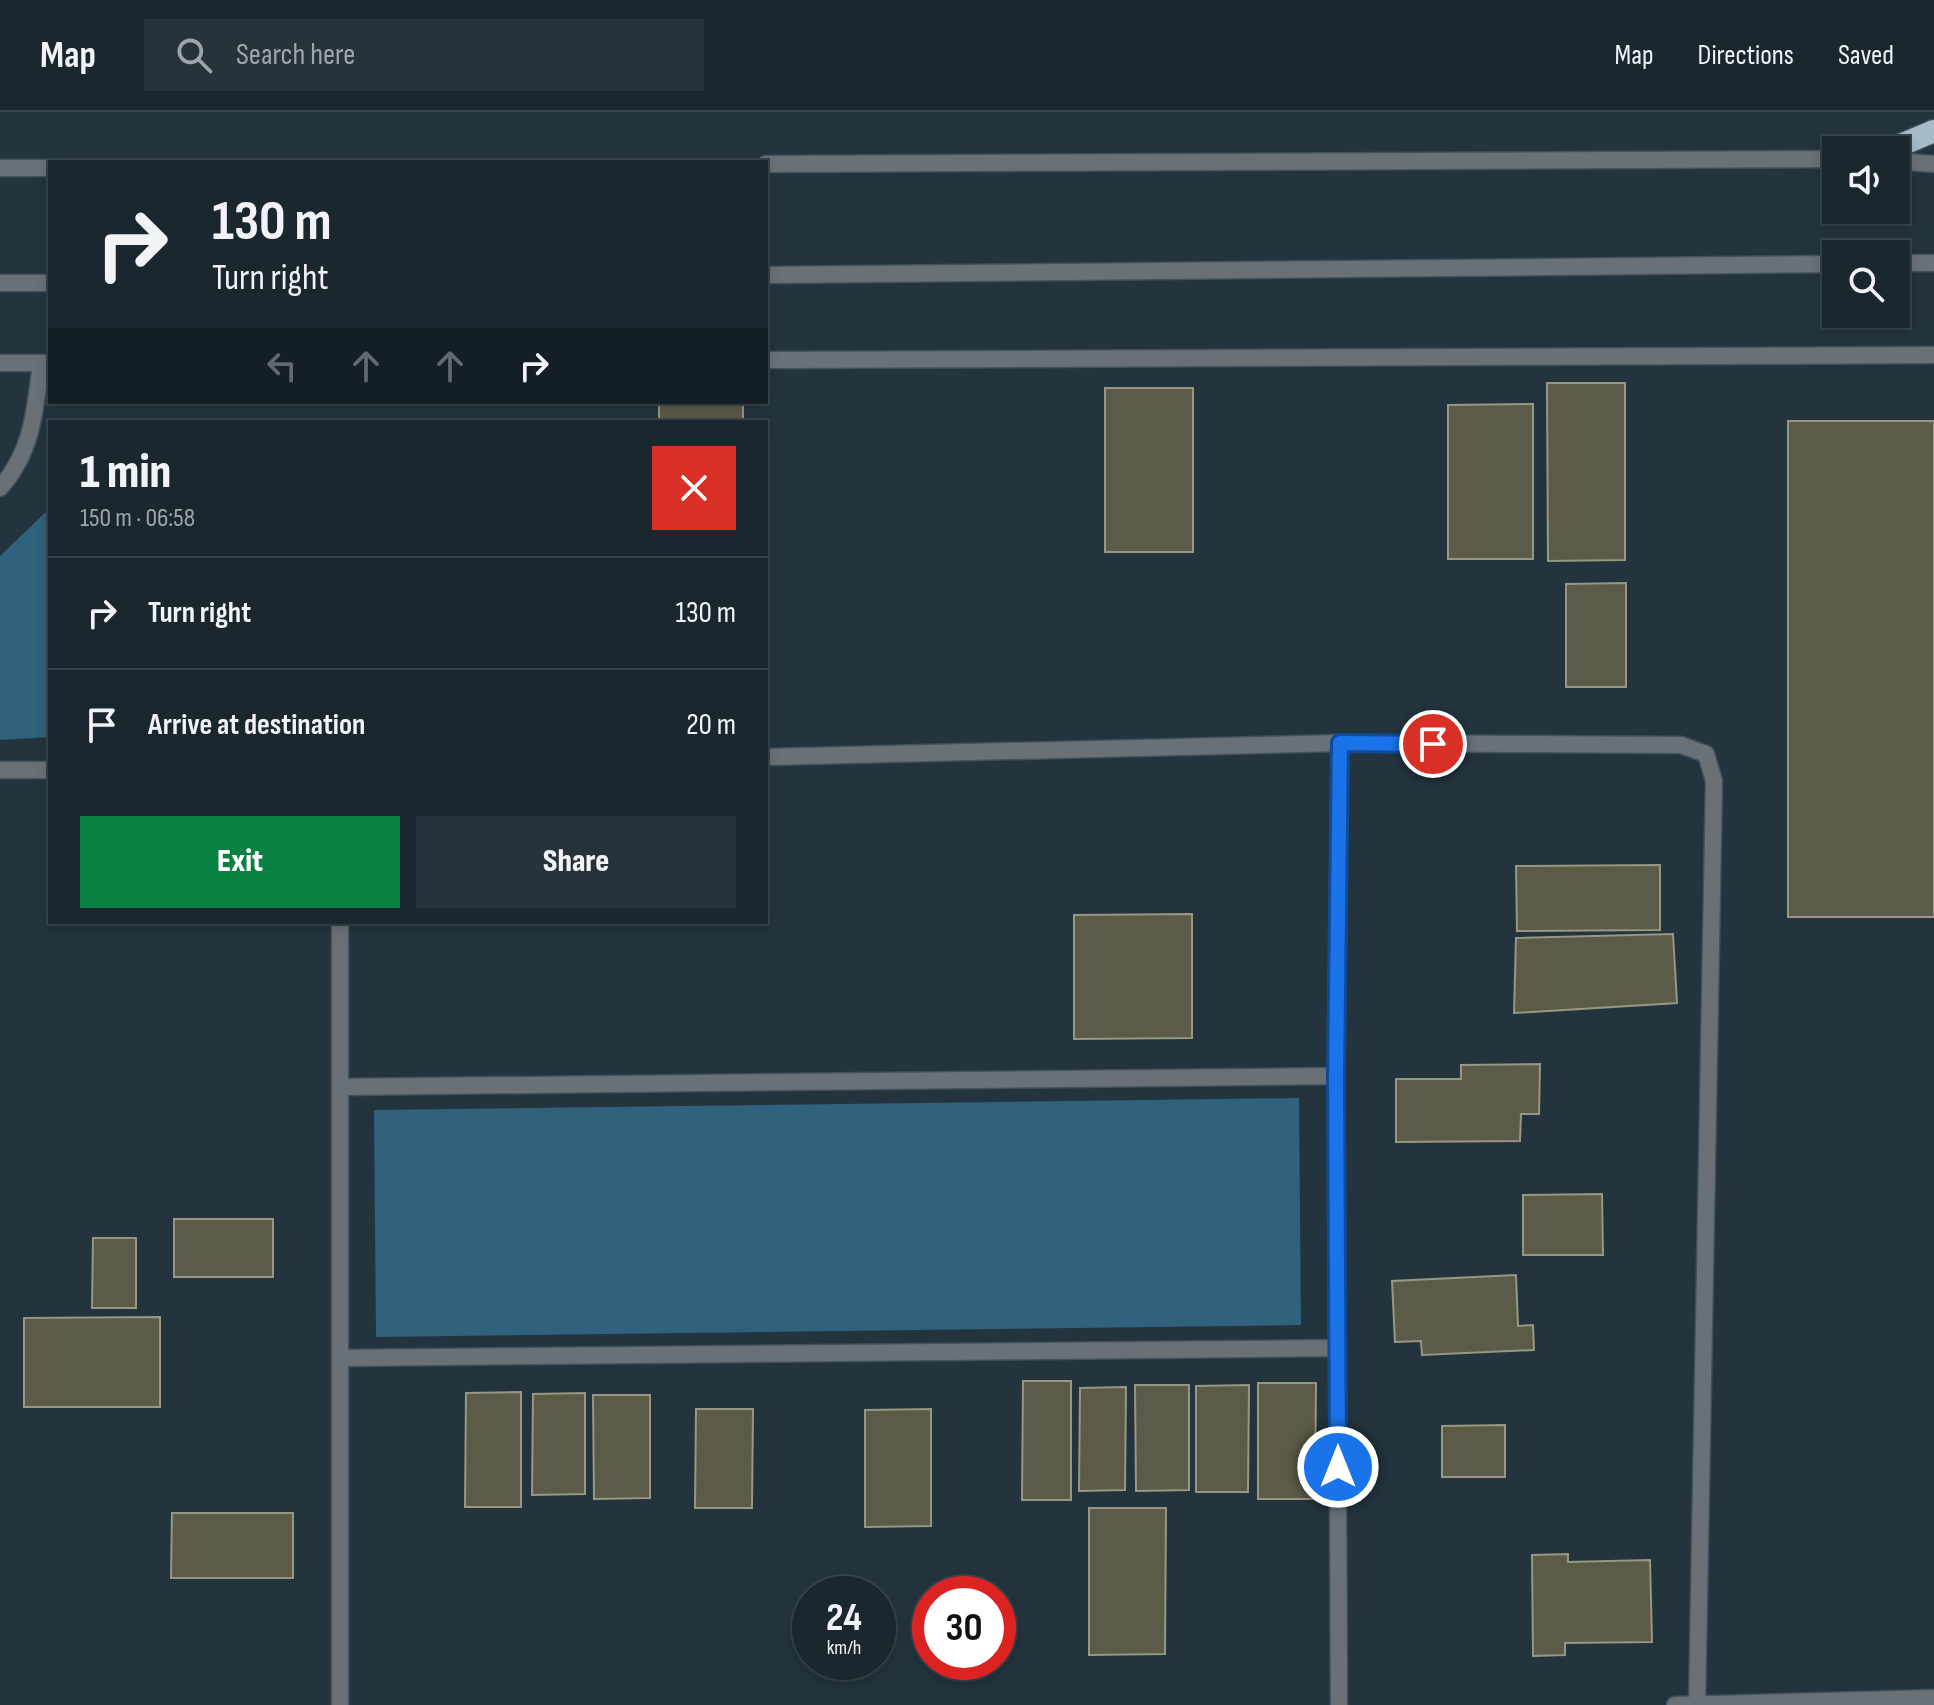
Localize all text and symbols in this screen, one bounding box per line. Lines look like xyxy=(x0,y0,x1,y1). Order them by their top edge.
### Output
search box xyxy=(144,19,704,91)
text: Map xyxy=(40,33,96,78)
icon: search xyxy=(172,33,216,77)
text: Search here xyxy=(236,37,355,73)
text: Map xyxy=(1615,39,1654,72)
text: Directions xyxy=(1698,39,1794,72)
text: Saved xyxy=(1838,39,1894,72)
map controls xyxy=(1822,136,1910,328)
button: sound xyxy=(1822,136,1910,224)
text: 130 m xyxy=(212,189,332,256)
icon: right xyxy=(80,192,184,296)
button: search xyxy=(1822,240,1910,328)
text: Turn right xyxy=(212,257,329,300)
icon: left xyxy=(260,344,304,388)
icon: ahead xyxy=(344,344,388,388)
icon: ahead xyxy=(428,344,472,388)
icon: right xyxy=(512,344,556,388)
text: 1 min xyxy=(80,444,171,501)
button: close xyxy=(652,446,736,530)
text: 150 m · 06:58 xyxy=(80,503,195,534)
icon: right xyxy=(80,591,124,635)
text: Turn right xyxy=(148,595,251,631)
text: 130 m xyxy=(676,595,736,631)
icon: arrive xyxy=(80,703,124,747)
text: Arrive at destination xyxy=(148,707,365,743)
text: 20 m xyxy=(686,707,736,743)
pin xyxy=(1399,710,1467,778)
icon: arrive xyxy=(1411,722,1455,766)
button: Exit xyxy=(80,816,400,908)
button: Share xyxy=(416,816,736,908)
position arrow xyxy=(1296,1425,1380,1509)
speed limit sign: 30 xyxy=(912,1576,1016,1680)
text: 24 xyxy=(826,1594,862,1642)
text: km/h xyxy=(827,1636,861,1660)

